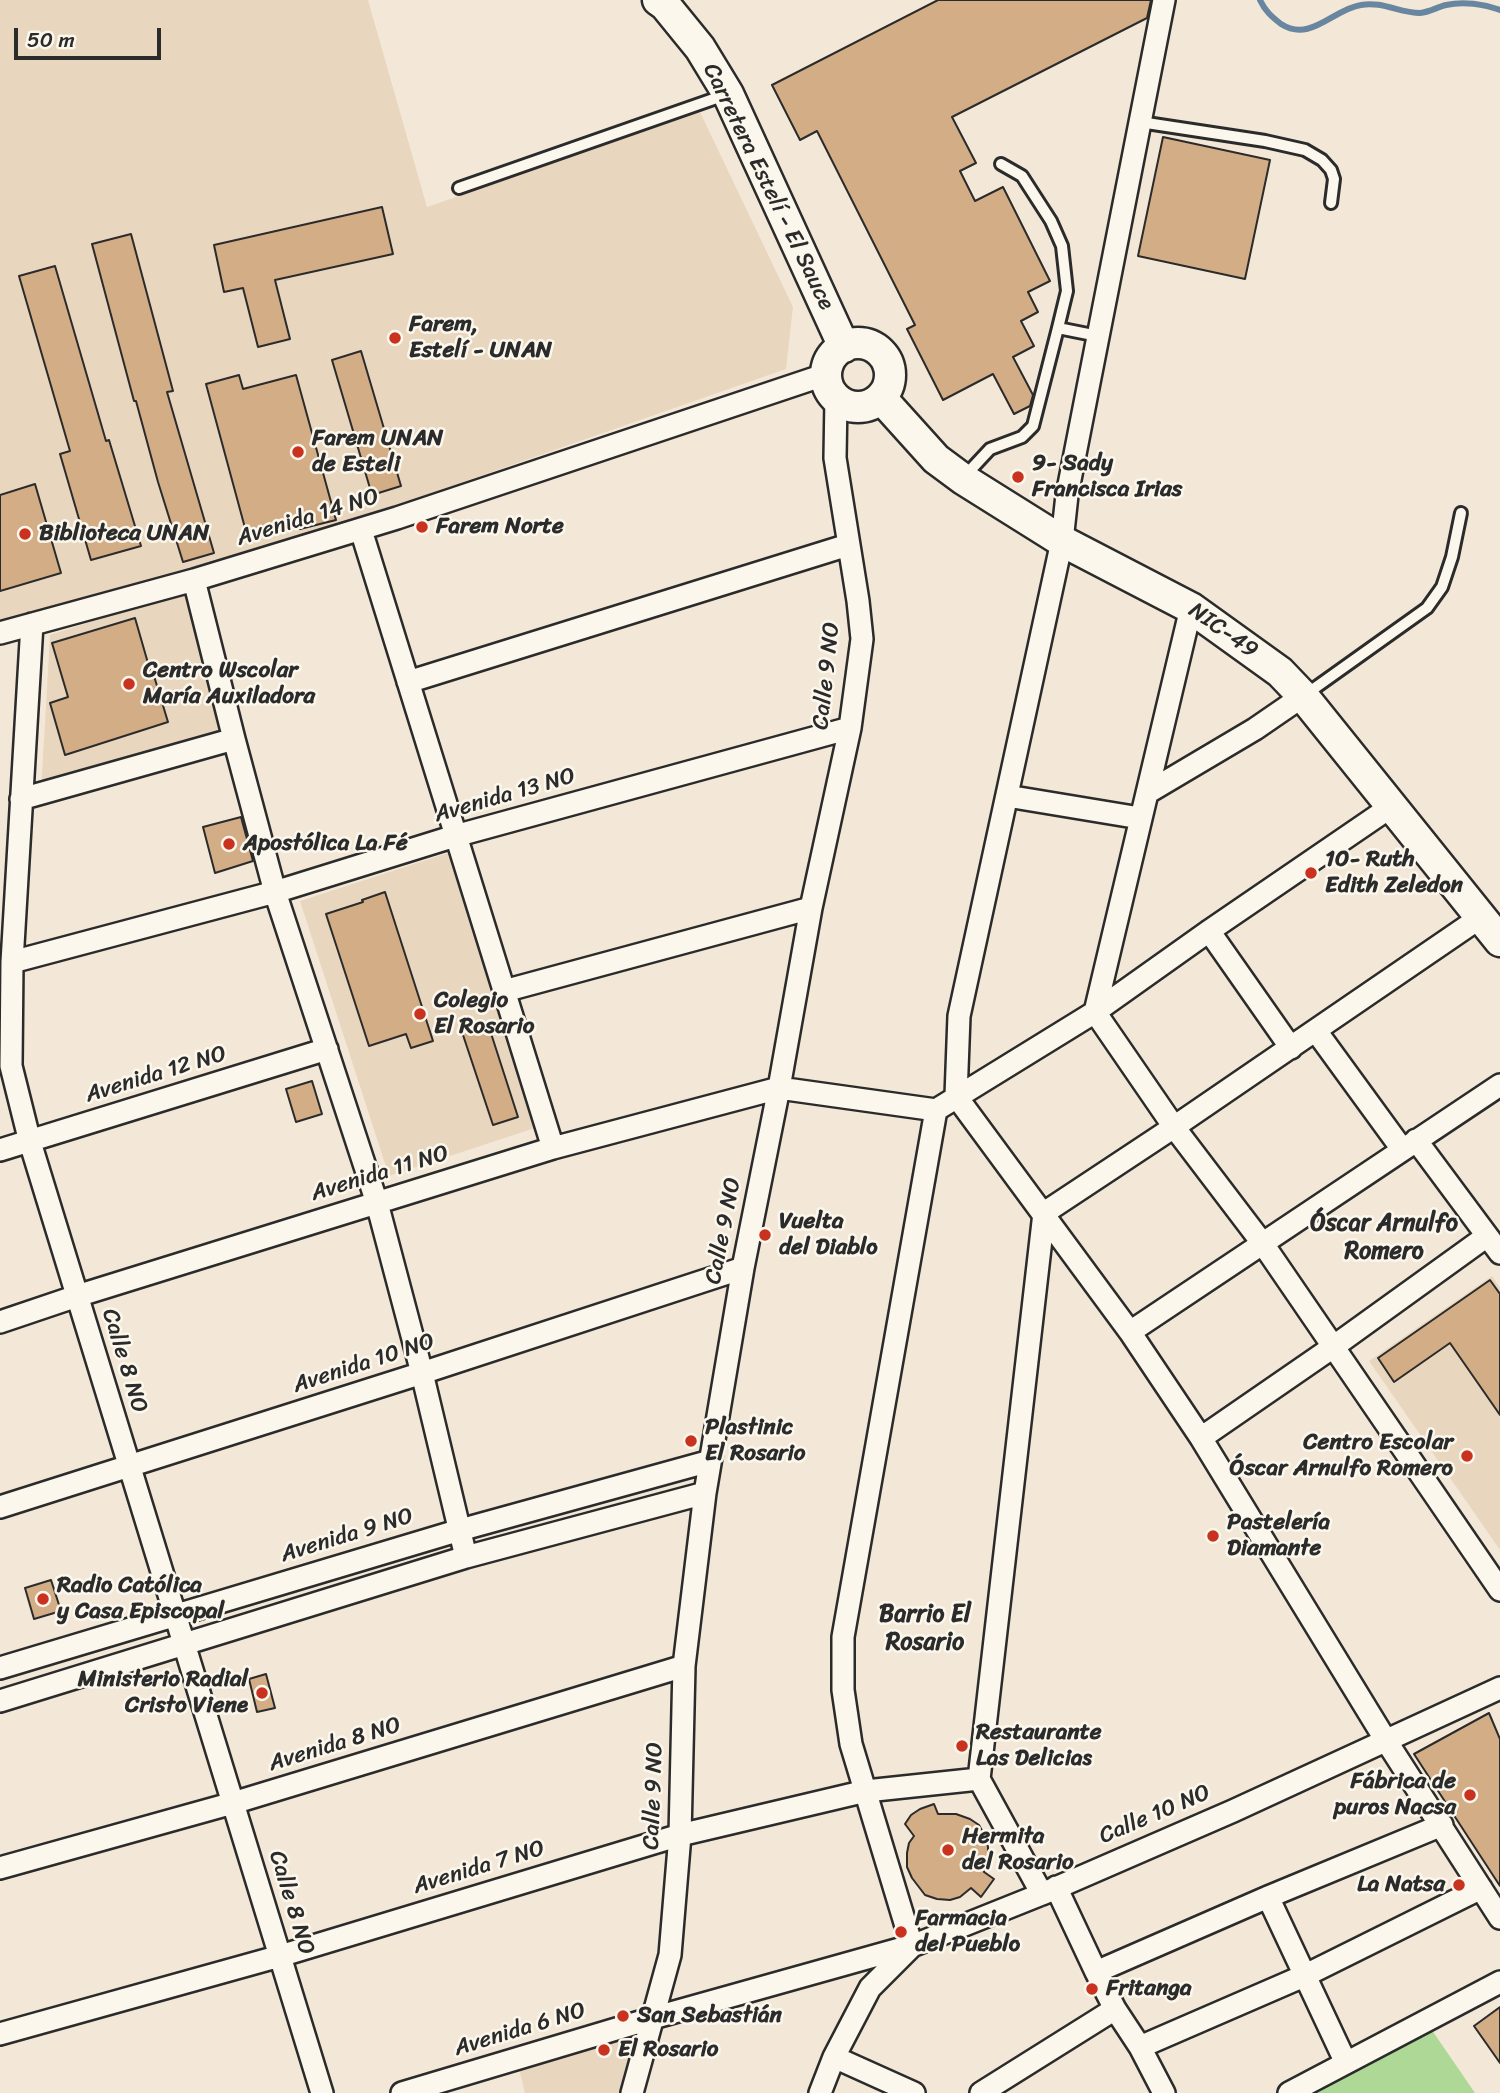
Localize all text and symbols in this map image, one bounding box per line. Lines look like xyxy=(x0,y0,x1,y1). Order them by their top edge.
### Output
scale bar xyxy=(18,14,164,58)
text: 50 m xyxy=(27,21,75,59)
street label: Carretera Estelí - El Sauce xyxy=(696,59,840,315)
place label: Farem, Estelí - UNAN xyxy=(409,311,552,365)
marker: Farem, Estelí - UNAN xyxy=(387,330,403,346)
place label: Farem UNAN de Esteli xyxy=(312,425,443,479)
marker: Farem UNAN de Esteli xyxy=(290,444,306,460)
place label: 9- Sady Francisca Irias xyxy=(1032,450,1182,504)
marker: 9- Sady Francisca Irias xyxy=(1010,469,1026,485)
street label: Avenida 14 NO xyxy=(234,483,382,553)
place label: Farem Norte xyxy=(436,513,564,541)
marker: Farem Norte xyxy=(414,519,430,535)
place label: Biblioteca UNAN xyxy=(39,520,209,548)
marker: Biblioteca UNAN xyxy=(17,526,33,542)
street label: NIC-49 xyxy=(1183,597,1263,665)
street label: Calle 9 NO xyxy=(808,621,846,731)
place label: Centro Wscolar María Auxiladora xyxy=(143,657,315,711)
marker: Centro Wscolar María Auxiladora xyxy=(121,676,137,692)
street label: Avenida 13 NO xyxy=(431,763,579,829)
place label: Apostólica La Fé xyxy=(243,830,408,858)
marker: Apostólica La Fé xyxy=(221,836,237,852)
place label: 10- Ruth Edith Zeledon xyxy=(1325,846,1463,900)
marker: 10- Ruth Edith Zeledon xyxy=(1303,865,1319,881)
place label: Colegio El Rosario xyxy=(434,987,535,1041)
marker: Colegio El Rosario xyxy=(412,1006,428,1022)
street label: Avenida 12 NO xyxy=(82,1040,230,1110)
street label: Avenida 11 NO xyxy=(308,1140,452,1208)
street label: Calle 9 NO xyxy=(700,1175,748,1287)
place label: Vuelta del Diablo xyxy=(779,1208,878,1262)
district label: Óscar Arnulfo Romero xyxy=(1310,1210,1458,1266)
marker: Vuelta del Diablo xyxy=(757,1227,773,1243)
street label: Calle 8 NO xyxy=(95,1306,153,1416)
street label: Avenida 10 NO xyxy=(290,1328,438,1400)
place label: Plastinic El Rosario xyxy=(705,1414,806,1468)
place label: Centro Escolar Óscar Arnulfo Romero xyxy=(1229,1429,1453,1483)
marker: Plastinic El Rosario xyxy=(683,1433,699,1449)
marker: Centro Escolar Óscar Arnulfo Romero xyxy=(1459,1448,1475,1464)
street label: Avenida 9 NO xyxy=(277,1503,417,1569)
place label: Pastelería Diamante xyxy=(1227,1509,1330,1563)
marker: Pastelería Diamante xyxy=(1205,1528,1221,1544)
place label: Radio Católica y Casa Episcopal xyxy=(57,1572,224,1626)
marker: Radio Católica y Casa Episcopal xyxy=(35,1591,51,1607)
district label: Barrio El Rosario xyxy=(879,1601,971,1657)
place label: Ministerio Radial Cristo Viene xyxy=(78,1666,248,1720)
marker: Ministerio Radial Cristo Viene xyxy=(254,1685,270,1701)
street label: Avenida 8 NO xyxy=(266,1712,404,1778)
place label: Restaurante Las Delicias xyxy=(976,1719,1102,1773)
marker: Restaurante Las Delicias xyxy=(954,1738,970,1754)
street label: Calle 9 NO xyxy=(638,1742,670,1850)
place label: Fábrica de puros Nacsa xyxy=(1334,1768,1456,1822)
street label: Calle 10 NO xyxy=(1095,1779,1215,1851)
marker: Fábrica de puros Nacsa xyxy=(1462,1787,1478,1803)
place label: Hermita del Rosario xyxy=(962,1823,1074,1877)
street label: Avenida 7 NO xyxy=(410,1835,548,1901)
marker: Hermita del Rosario xyxy=(940,1842,956,1858)
street label: Calle 8 NO xyxy=(262,1848,320,1958)
place label: La Natsa xyxy=(1357,1871,1445,1899)
marker: La Natsa xyxy=(1451,1877,1467,1893)
place label: Farmacia del Pueblo xyxy=(915,1905,1020,1959)
marker: Farmacia del Pueblo xyxy=(893,1924,909,1940)
place label: Fritanga xyxy=(1106,1975,1192,2003)
marker: Fritanga xyxy=(1084,1981,1100,1997)
street label: Avenida 6 NO xyxy=(451,1997,589,2063)
place label: San Sebastián xyxy=(637,2002,782,2030)
marker: San Sebastián xyxy=(615,2008,631,2024)
place label: El Rosario xyxy=(618,2036,719,2064)
marker: El Rosario xyxy=(596,2042,612,2058)

